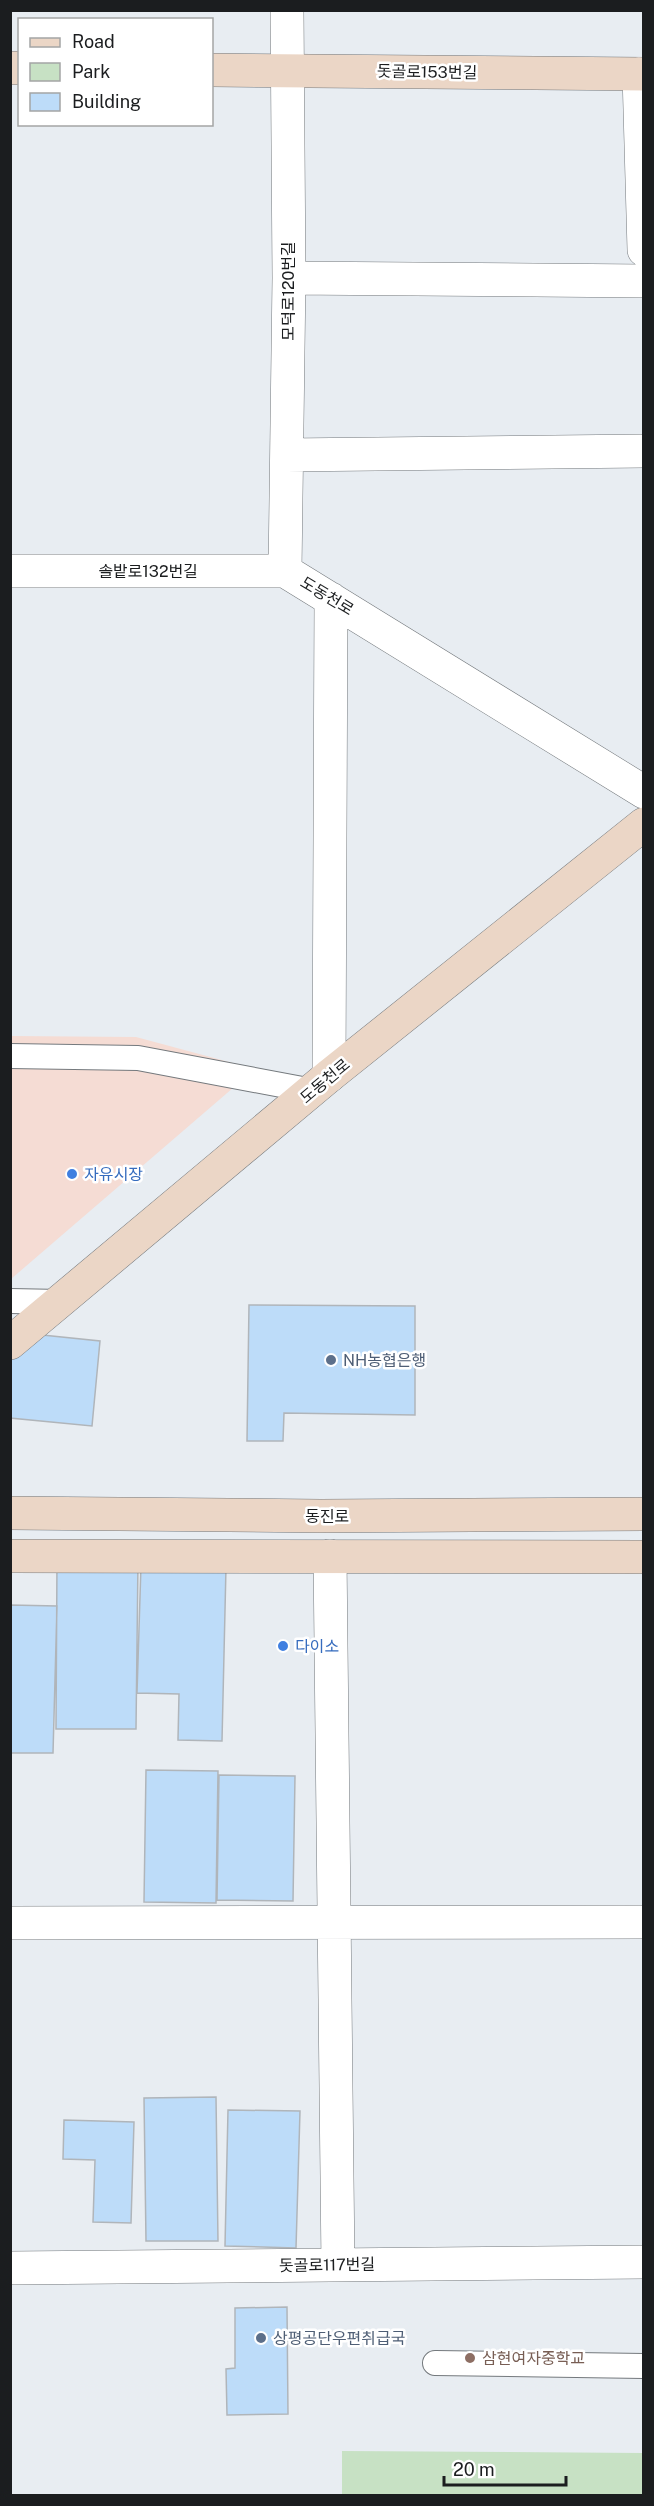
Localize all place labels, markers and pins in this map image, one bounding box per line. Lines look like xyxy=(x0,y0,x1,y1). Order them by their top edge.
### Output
place label: 자유시장 xyxy=(84,1165,143,1184)
marker: 자유시장 xyxy=(65,1167,79,1181)
place label: NH농협은행 xyxy=(343,1351,426,1370)
marker: NH농협은행 xyxy=(324,1353,338,1367)
place label: 다이소 xyxy=(295,1637,339,1656)
marker: 다이소 xyxy=(276,1639,290,1653)
place label: 상평공단우편취급국 xyxy=(273,2329,405,2348)
marker: 상평공단우편취급국 xyxy=(254,2331,268,2345)
place label: 삼현여자중학교 xyxy=(482,2349,585,2368)
marker: 삼현여자중학교 xyxy=(463,2351,477,2365)

